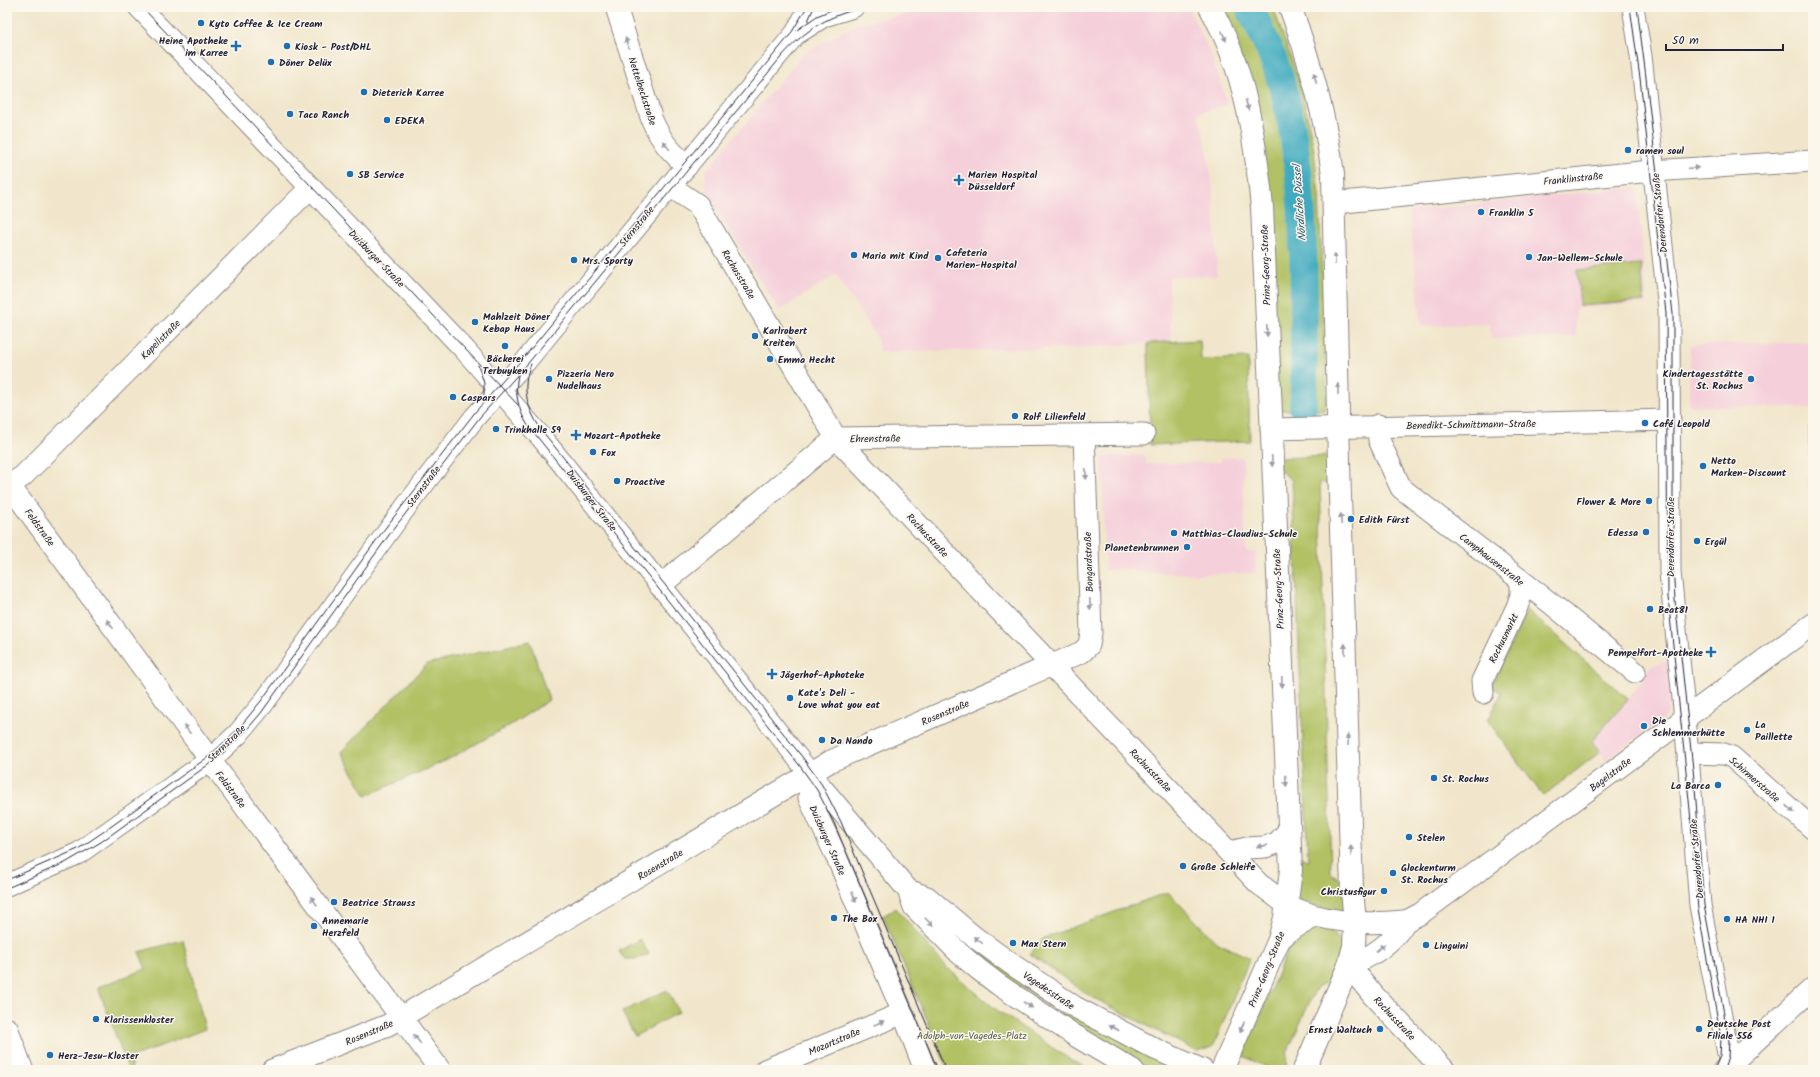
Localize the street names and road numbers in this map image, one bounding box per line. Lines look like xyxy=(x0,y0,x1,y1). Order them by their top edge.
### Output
street label: Nettelbeckstraße xyxy=(623,55,661,128)
street label: Franklinstraße xyxy=(1542,168,1604,190)
street label: Derendorfer Straße xyxy=(1648,172,1672,254)
street label: Sternstraße xyxy=(615,202,659,251)
street label: Prinz-Georg-Straße xyxy=(1257,224,1275,306)
street label: Duisburger Straße xyxy=(344,226,409,292)
street label: Rochusstraße xyxy=(717,247,760,303)
street label: Kapellstraße xyxy=(137,316,185,363)
street label: Benedikt-Schmittmann-Straße xyxy=(1406,416,1537,434)
street label: Ehrenstraße xyxy=(849,431,901,447)
street label: Sternstraße xyxy=(403,462,445,511)
street label: Duisburger Straße xyxy=(562,466,621,536)
street label: Derendorfer Straße xyxy=(1663,496,1679,577)
street label: Feldstraße xyxy=(20,505,59,550)
street label: Rochusstraße xyxy=(902,510,952,562)
street label: Camphausenstraße xyxy=(1455,529,1528,591)
street label: Bongardstraße xyxy=(1080,531,1098,592)
street label: Prinz-Georg-Straße xyxy=(1269,548,1289,630)
street label: Rochusmarkt xyxy=(1485,611,1523,666)
street label: Rosenstraße xyxy=(919,695,972,730)
street label: Sternstraße xyxy=(204,721,250,766)
street label: Rochusstraße xyxy=(1125,745,1176,797)
street label: Bagelstraße xyxy=(1586,753,1635,796)
street label: Schirmerstraße xyxy=(1725,753,1784,807)
street label: Feldstraße xyxy=(211,767,250,812)
street label: Duisburger Straße xyxy=(804,803,850,879)
street label: Derendorfer Straße xyxy=(1685,818,1708,899)
street label: Rosenstraße xyxy=(635,845,687,885)
street label: Prinz-Georg-Straße xyxy=(1244,928,1290,1010)
street label: Vagedesstraße xyxy=(1019,968,1078,1014)
street label: Rochusstraße xyxy=(1369,993,1419,1045)
street label: Rosenstraße xyxy=(343,1015,396,1050)
street label: Mozartstraße xyxy=(806,1024,863,1060)

